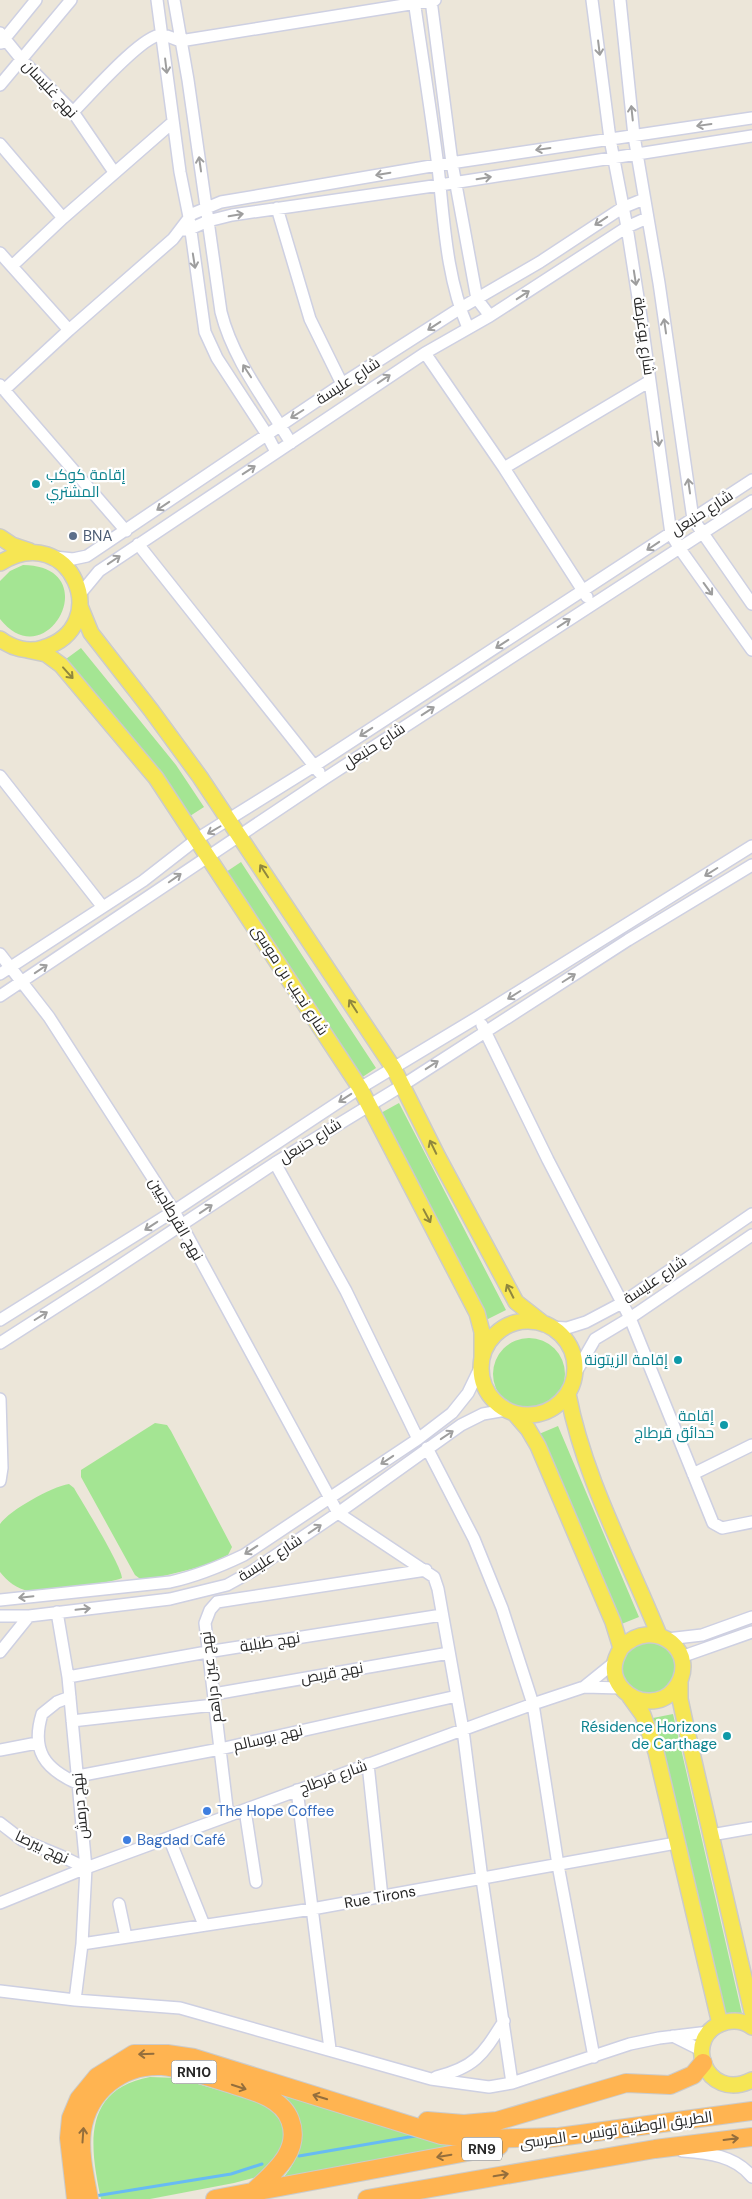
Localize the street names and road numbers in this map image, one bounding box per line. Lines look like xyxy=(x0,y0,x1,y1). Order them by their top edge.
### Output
street label: نهج غليسان xyxy=(17,56,82,123)
street label: شارع يوغرطة xyxy=(628,296,659,377)
street label: شارع عليسة xyxy=(312,353,384,410)
street label: شارع حنبعل xyxy=(667,485,737,541)
street label: شارع حنبعل xyxy=(339,718,409,774)
street label: شارع نجيب بن موسى xyxy=(246,921,333,1040)
street label: شارع حنبعل xyxy=(275,1114,346,1169)
street label: نهج القرطاجيين xyxy=(143,1174,208,1265)
street label: شارع عليسة xyxy=(619,1251,691,1309)
street label: شارع عليسة xyxy=(234,1530,306,1587)
street label: نهج طبلبة xyxy=(239,1627,302,1658)
street label: نهج عين دراهم xyxy=(195,1630,228,1724)
street label: نهج قربص xyxy=(299,1658,365,1689)
street label: نهج بوسالم xyxy=(231,1720,305,1757)
street label: شارع قرطاج xyxy=(296,1755,370,1799)
street label: نهج درمش xyxy=(67,1772,94,1840)
street label: نهج بيرصا xyxy=(12,1826,72,1869)
street label: Rue Tirons xyxy=(343,1881,417,1913)
road number: RN10 xyxy=(172,2060,216,2084)
street label: الطريق الوطنية تونس - المرسى xyxy=(518,2107,714,2153)
road number: RN9 xyxy=(462,2138,502,2160)

